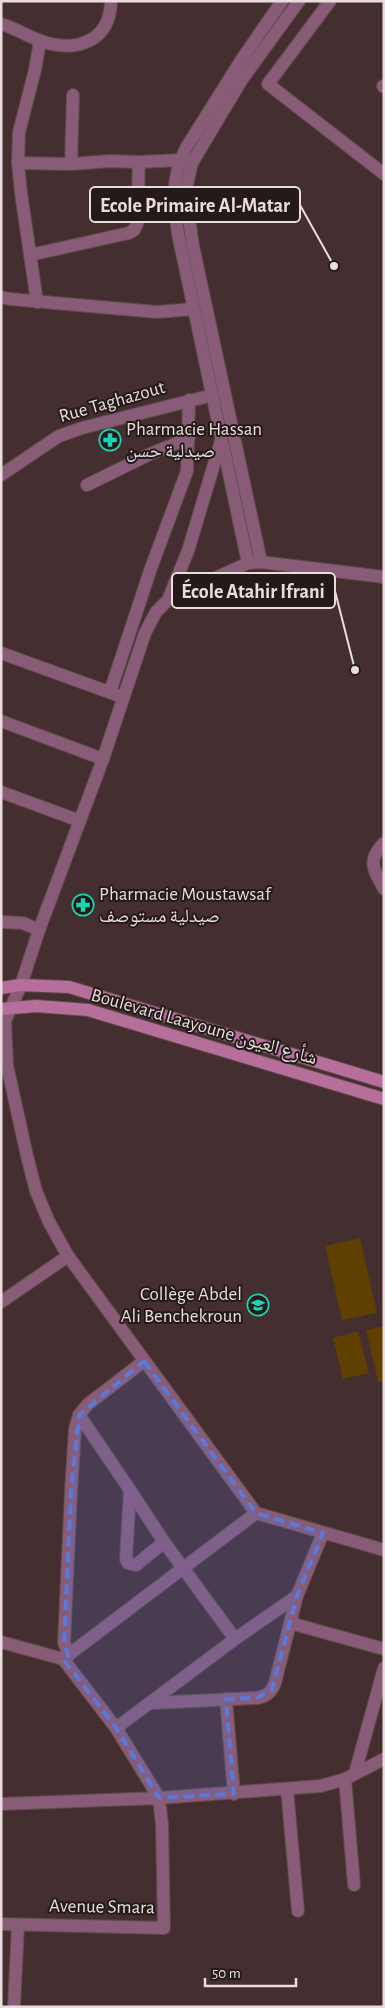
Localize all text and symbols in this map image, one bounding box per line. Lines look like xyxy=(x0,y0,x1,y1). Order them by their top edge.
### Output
callout: Ecole Primaire Al-Matar xyxy=(90,187,300,222)
text: Ecole Primaire Al-Matar xyxy=(100,196,290,216)
street label: Rue Taghazout xyxy=(57,378,167,426)
place label: Pharmacie Hassan صيدلية حسن xyxy=(126,420,262,462)
pharmacy icon: Pharmacie Hassan صيدلية حسن xyxy=(98,428,122,452)
callout: École Atahir Ifrani xyxy=(172,573,335,608)
text: École Atahir Ifrani xyxy=(181,578,325,602)
place label: Pharmacie Moustawsaf صيدلية مستوصف xyxy=(99,885,272,927)
pharmacy icon: Pharmacie Moustawsaf صيدلية مستوصف xyxy=(71,893,95,917)
street label: Boulevard Laayoune شأرع العيون xyxy=(89,983,320,1069)
place label: Collège Abdel Ali Benchekroun xyxy=(121,1285,242,1326)
school or university icon: Collège Abdel Ali Benchekroun xyxy=(246,1293,270,1317)
street label: Avenue Smara xyxy=(49,1897,155,1917)
scale bar xyxy=(205,1956,296,1988)
text: 50 m xyxy=(212,1966,241,1981)

